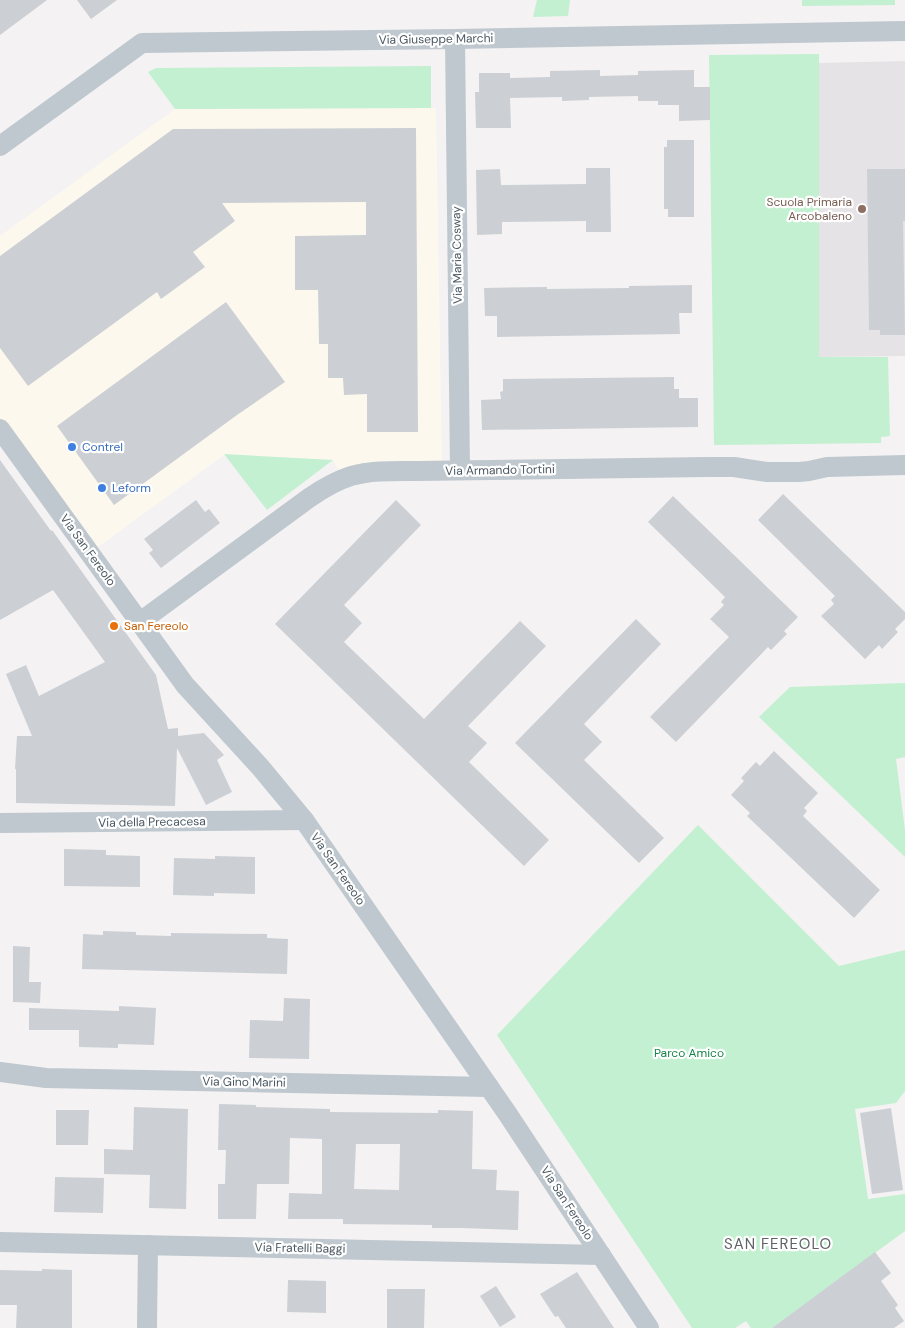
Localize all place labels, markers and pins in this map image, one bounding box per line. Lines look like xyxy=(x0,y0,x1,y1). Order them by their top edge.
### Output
place label: Scuola Primaria Arcobaleno xyxy=(766,194,852,224)
marker: Scuola Primaria Arcobaleno xyxy=(856,203,868,215)
place label: Contrel xyxy=(82,439,123,455)
marker: Contrel xyxy=(66,441,78,453)
place label: Leform xyxy=(112,480,151,496)
marker: Leform xyxy=(96,482,108,494)
place label: San Fereolo xyxy=(124,618,189,634)
marker: San Fereolo xyxy=(108,620,120,632)

